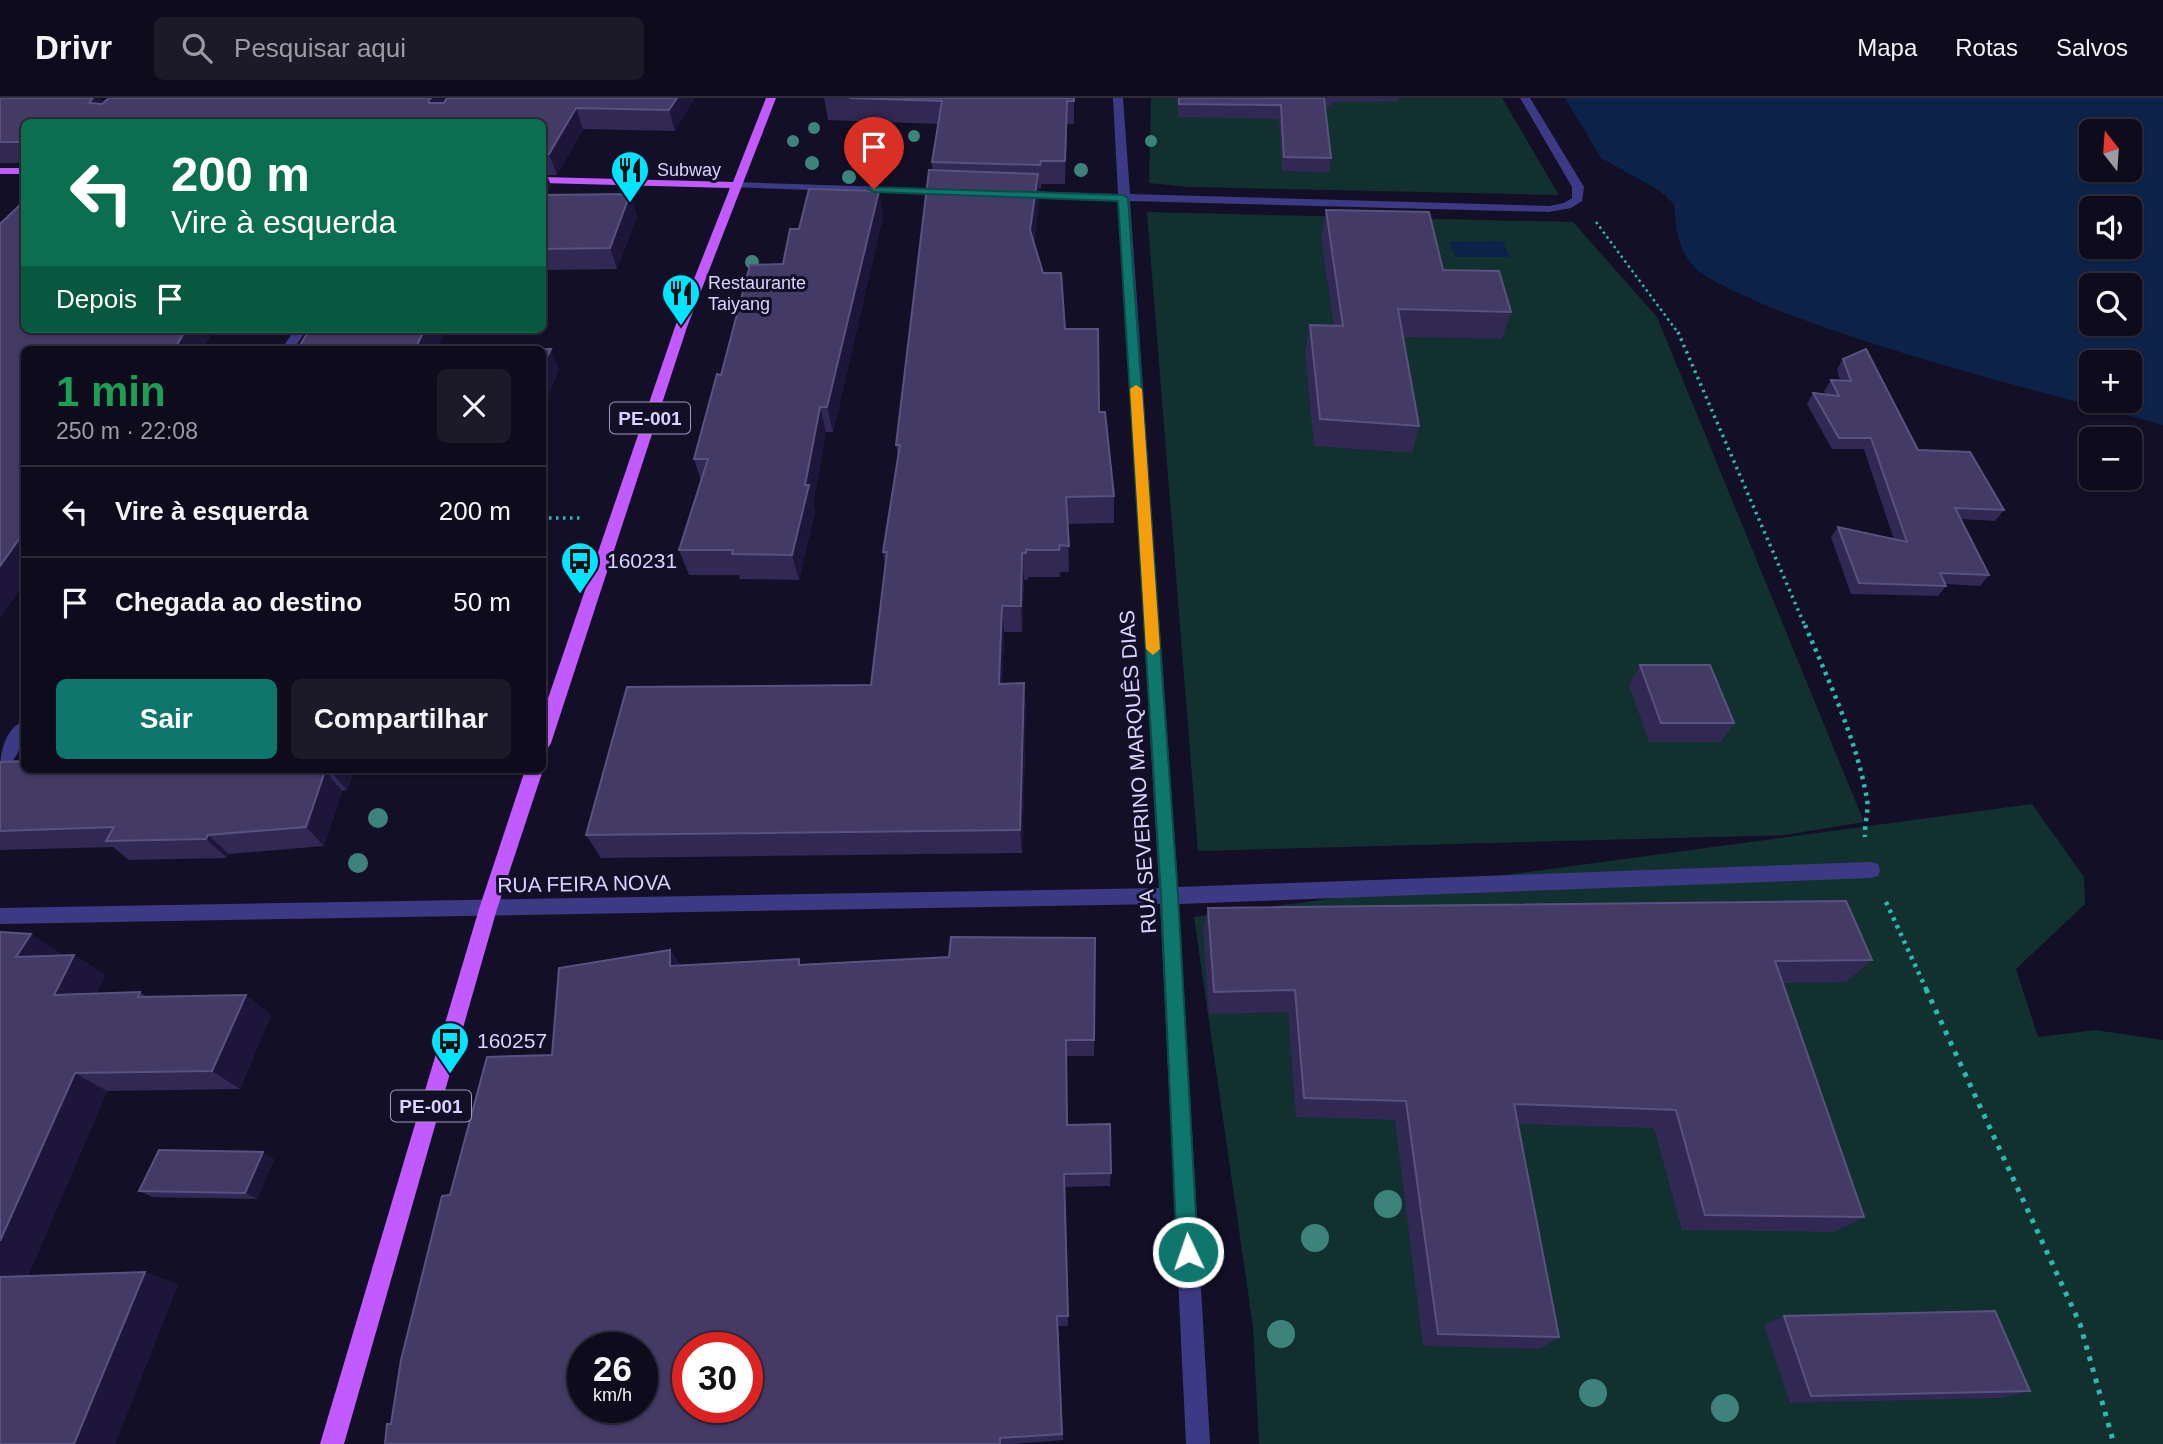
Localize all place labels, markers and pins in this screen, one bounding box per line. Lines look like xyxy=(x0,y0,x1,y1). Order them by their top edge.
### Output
pin xyxy=(844,117,904,189)
restaurant icon: Subway xyxy=(609,149,651,204)
place label: Subway xyxy=(657,160,721,180)
restaurant icon: Restaurante Taiyang xyxy=(660,272,702,327)
place label: Restaurante Taiyang xyxy=(708,273,806,314)
bus stop icon: 160231 xyxy=(559,540,601,595)
place label: 160231 xyxy=(607,549,677,572)
bus stop icon: 160257 xyxy=(429,1020,471,1075)
place label: 160257 xyxy=(477,1029,547,1052)

